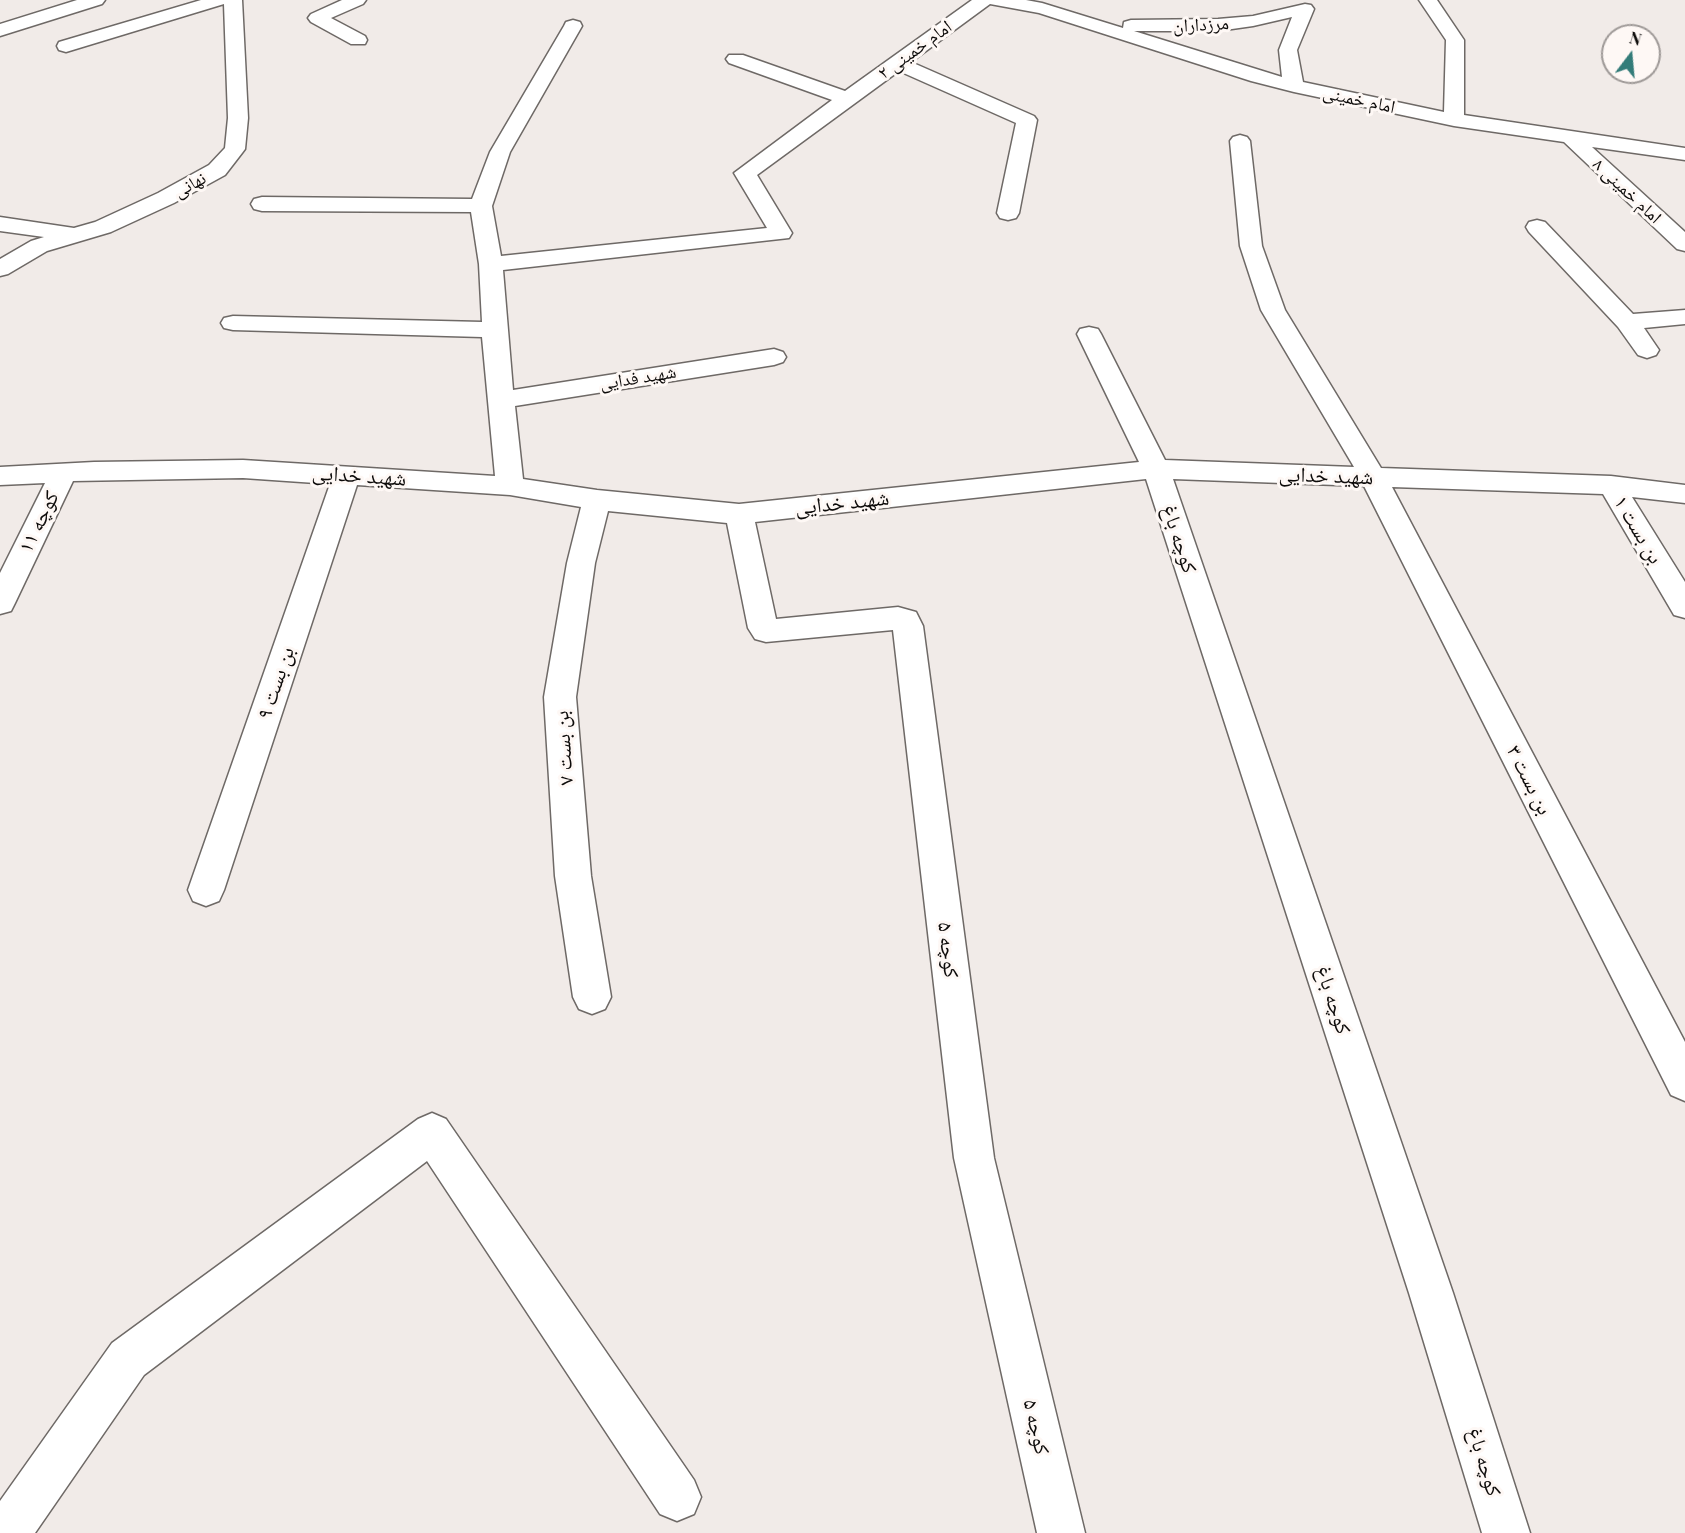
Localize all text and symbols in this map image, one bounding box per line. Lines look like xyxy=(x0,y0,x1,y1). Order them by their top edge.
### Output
street label: مرزداران xyxy=(1173,13,1229,37)
street label: امام خمینی ۲ xyxy=(874,16,956,84)
north arrow xyxy=(1601,24,1661,84)
text: N xyxy=(1627,26,1644,50)
street label: امام خمینی xyxy=(1321,82,1397,118)
street label: امام خمینی ۸ xyxy=(1588,154,1666,228)
street label: نهانی xyxy=(170,167,210,203)
street label: شهید فدایی xyxy=(598,361,678,395)
street label: شهید خدایی xyxy=(311,460,407,492)
street label: شهید خدایی xyxy=(1278,462,1374,490)
street label: شهید خدایی xyxy=(794,486,890,520)
street label: کوچه ۱۱ xyxy=(13,487,65,557)
street label: بن بست ۱ xyxy=(1608,491,1668,569)
street label: کوچه باغ xyxy=(1156,502,1202,576)
street label: بن بست ۹ xyxy=(252,644,300,722)
street label: بن بست ۷ xyxy=(549,710,579,786)
street label: بن بست ۳ xyxy=(1501,741,1557,819)
street label: کوچه ۵ xyxy=(932,921,964,979)
street label: کوچه باغ xyxy=(1310,963,1356,1037)
street label: کوچه ۵ xyxy=(1017,1397,1055,1457)
street label: کوچه باغ xyxy=(1462,1425,1506,1499)

